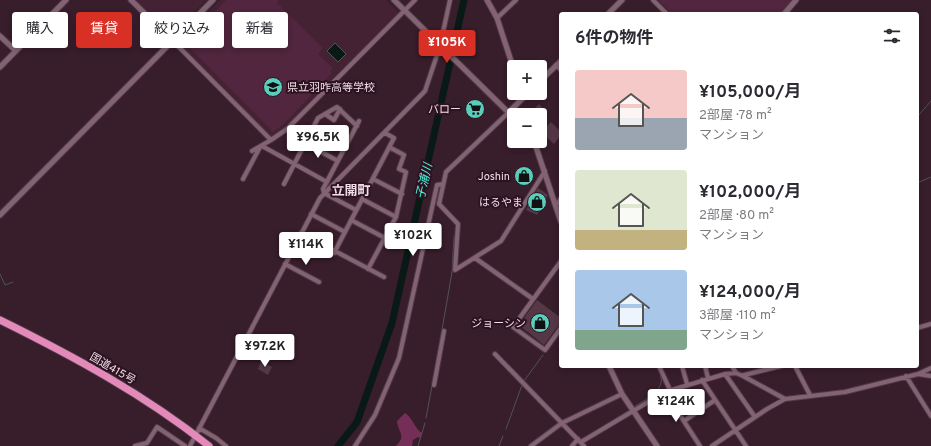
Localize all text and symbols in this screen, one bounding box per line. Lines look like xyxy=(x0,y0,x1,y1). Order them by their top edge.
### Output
chip: 購入 xyxy=(12,12,68,48)
chip: 賃貸 xyxy=(76,12,132,48)
chip: 絞り込み xyxy=(140,12,224,48)
chip: 新着 xyxy=(232,12,288,48)
icon: filters xyxy=(881,25,903,47)
text: 6件の物件 xyxy=(575,28,653,50)
pin: ¥105K xyxy=(419,30,475,64)
text: ¥105K xyxy=(428,35,466,51)
map controls xyxy=(507,60,547,148)
button: + xyxy=(507,60,547,100)
school or university icon: 県立羽咋高等学校 xyxy=(262,76,284,98)
place label: 県立羽咋高等学校 xyxy=(287,81,375,95)
text: ¥105,000/月 xyxy=(699,82,801,104)
icon: home xyxy=(607,86,655,134)
supermarket icon: バロー xyxy=(464,98,486,120)
place label: バロー xyxy=(428,103,461,117)
button: − xyxy=(507,108,547,148)
text: 2部屋 · 78 m² xyxy=(699,108,772,124)
pin: ¥96.5K xyxy=(285,125,351,159)
text: マンション xyxy=(699,128,764,144)
text: ¥96.5K xyxy=(296,130,340,146)
water label: 子浦川 xyxy=(413,160,437,201)
shop icon: Joshin xyxy=(513,165,535,187)
place label: Joshin xyxy=(478,170,510,184)
text: ¥102,000/月 xyxy=(699,182,801,204)
district label: 立開町 xyxy=(331,184,371,200)
icon: home xyxy=(607,186,655,234)
shop icon: はるやま xyxy=(526,191,548,213)
place label: はるやま xyxy=(479,196,523,210)
text: 2部屋 · 80 m² xyxy=(699,208,774,224)
pin: ¥102K xyxy=(385,223,441,257)
text: ¥102K xyxy=(394,228,432,244)
text: マンション xyxy=(699,228,764,244)
pin: ¥114K xyxy=(278,232,334,266)
text: ¥114K xyxy=(288,237,324,253)
text: ¥124,000/月 xyxy=(699,282,801,304)
icon: home xyxy=(607,286,655,334)
text: 3部屋 · 110 m² xyxy=(699,308,776,324)
shop icon: ジョーシン xyxy=(529,312,551,334)
place label: ジョーシン xyxy=(471,317,526,331)
text: マンション xyxy=(699,328,764,344)
pin: ¥97.2K xyxy=(232,334,298,368)
text: ¥97.2K xyxy=(244,339,286,355)
street label: 国道415号 xyxy=(87,350,138,388)
pin: ¥124K xyxy=(648,389,704,423)
text: ¥124K xyxy=(657,394,695,410)

